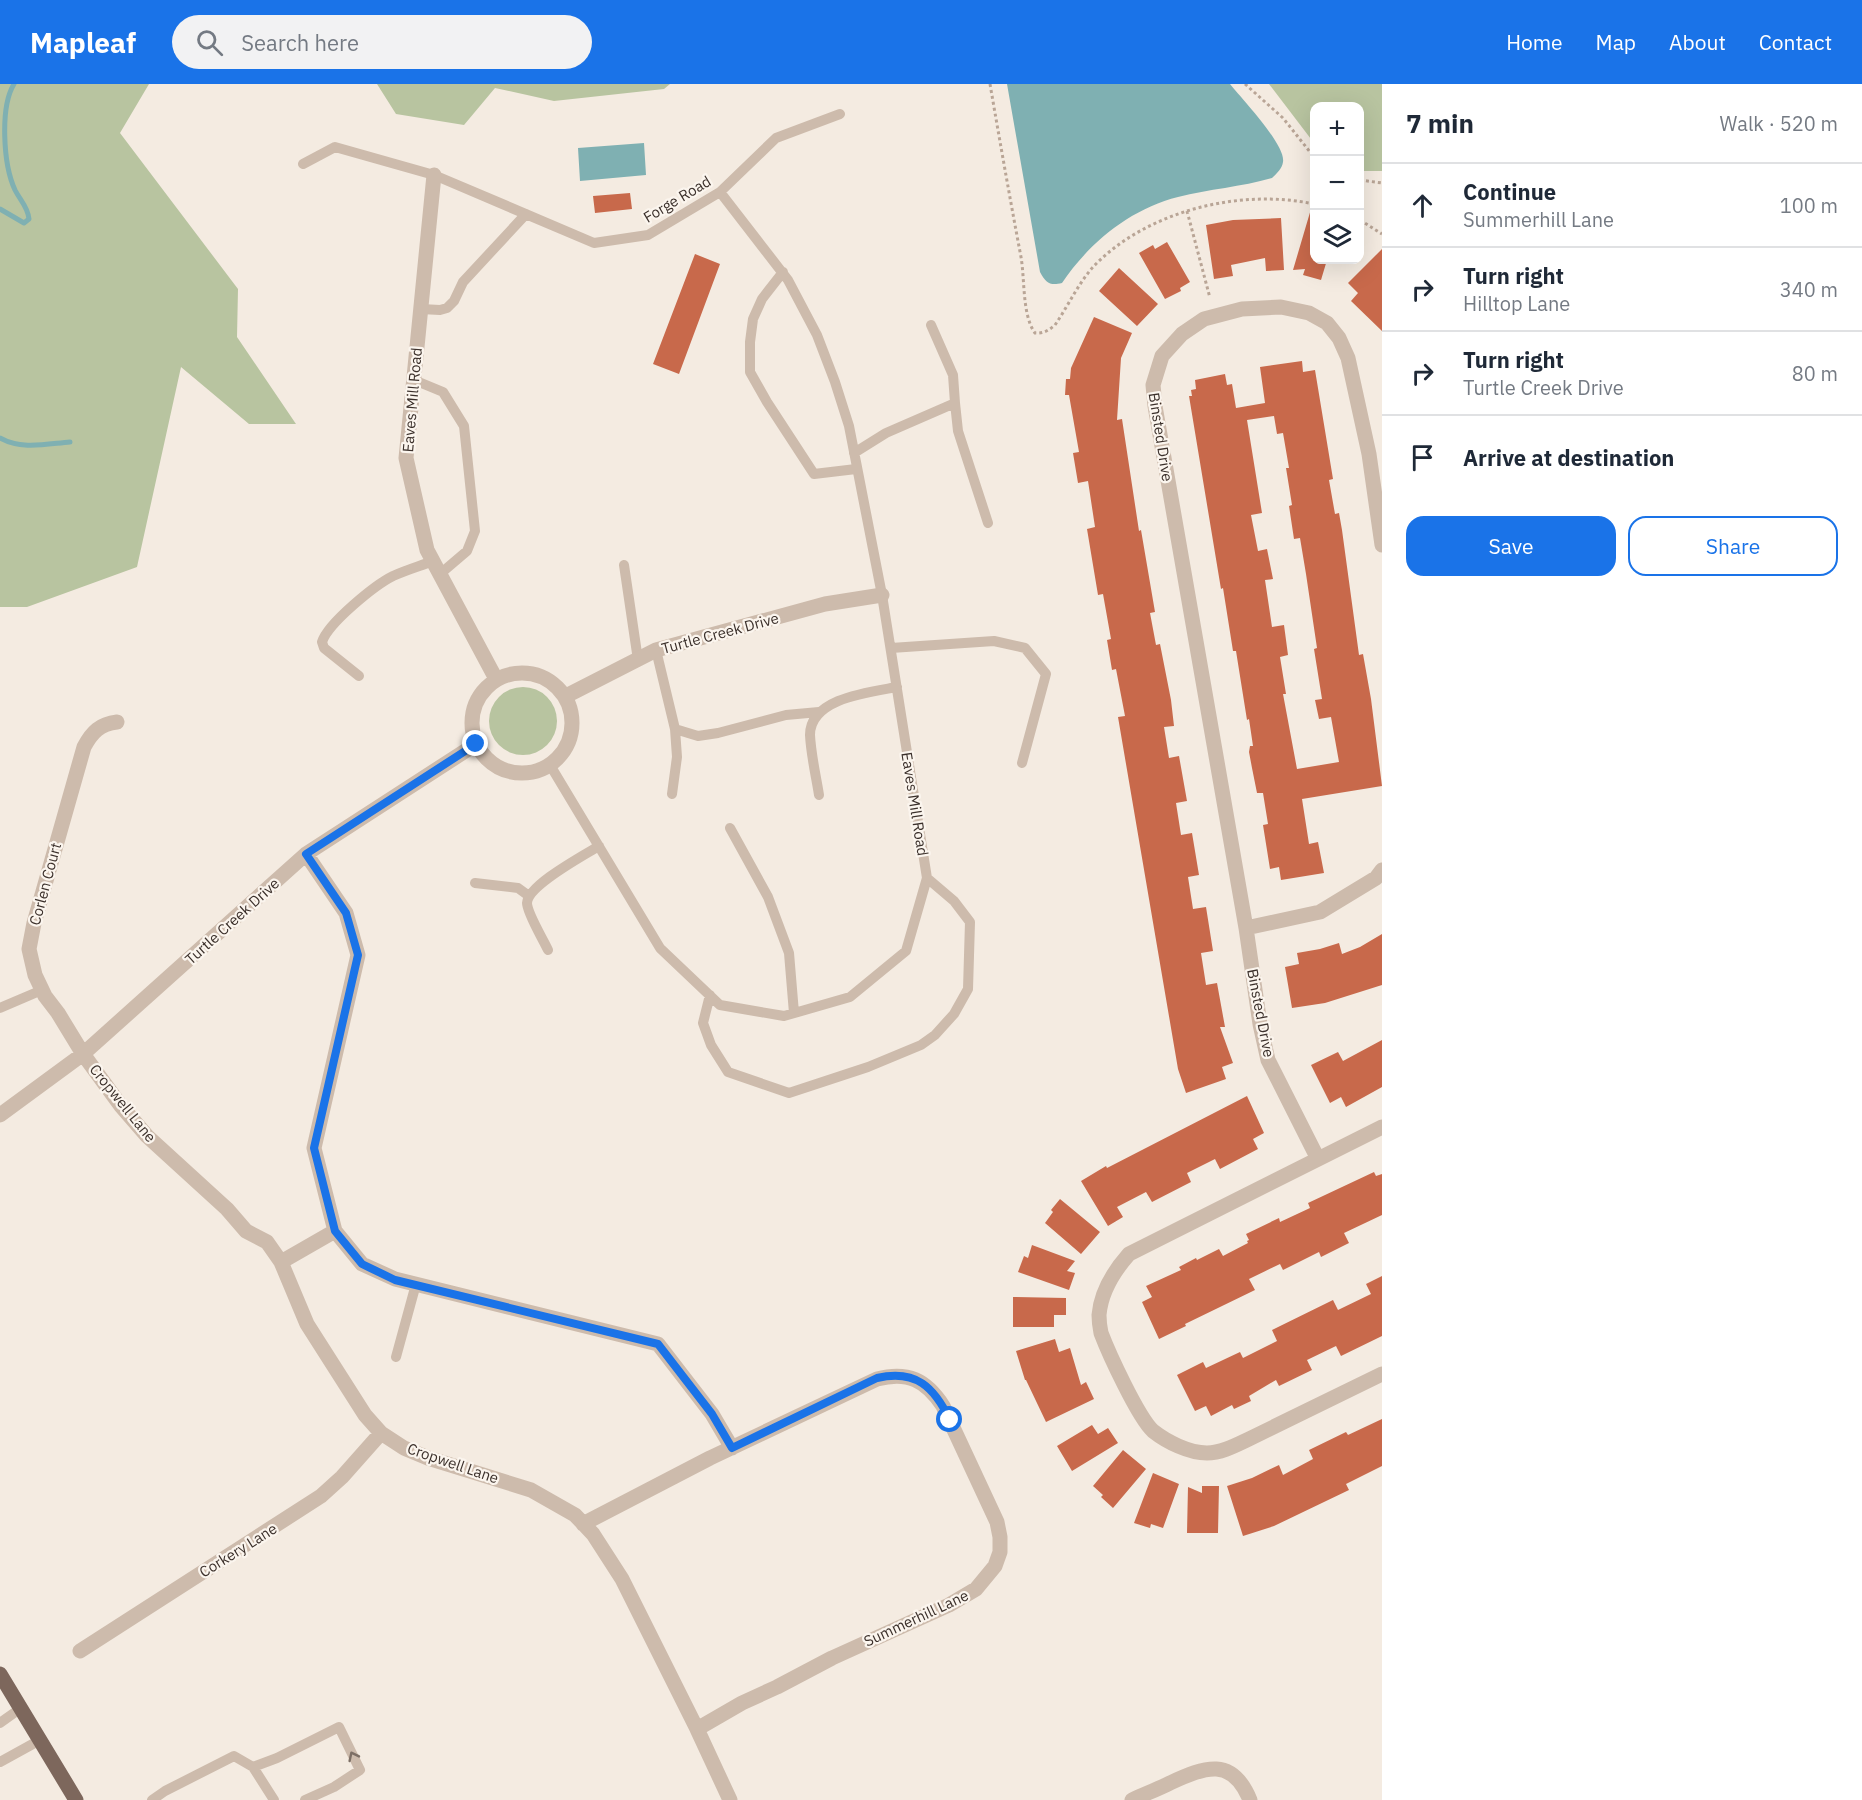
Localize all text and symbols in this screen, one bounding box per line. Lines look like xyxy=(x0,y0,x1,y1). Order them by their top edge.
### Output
search box xyxy=(172,15,592,69)
text: Mapleaf xyxy=(30,24,136,61)
icon: search xyxy=(193,26,226,59)
text: Search here xyxy=(241,28,359,57)
text: Home xyxy=(1506,28,1563,56)
text: Map xyxy=(1596,28,1636,56)
text: About xyxy=(1669,28,1726,56)
text: Contact xyxy=(1759,28,1832,56)
map controls xyxy=(1310,102,1364,264)
button: + xyxy=(1310,102,1364,156)
text: 7 min xyxy=(1406,106,1474,140)
text: Walk · 520 m xyxy=(1720,110,1838,137)
button: − xyxy=(1310,156,1364,210)
street label: Forge Road xyxy=(640,171,714,227)
text: Continue xyxy=(1463,177,1556,206)
icon: ahead xyxy=(1406,189,1439,222)
text: 100 m xyxy=(1780,192,1838,219)
text: Summerhill Lane xyxy=(1463,206,1614,233)
button: layers xyxy=(1310,210,1364,264)
text: Turn right xyxy=(1463,261,1564,290)
icon: right xyxy=(1406,273,1439,306)
text: 340 m xyxy=(1780,276,1838,303)
text: Hilltop Lane xyxy=(1463,290,1570,317)
text: Turn right xyxy=(1463,345,1564,374)
street label: Eaves Mill Road xyxy=(398,347,426,453)
icon: right xyxy=(1406,357,1439,390)
text: 80 m xyxy=(1792,360,1838,387)
text: Turtle Creek Drive xyxy=(1463,374,1624,401)
street label: Binsted Drive xyxy=(1145,391,1177,483)
icon: arrive xyxy=(1406,441,1439,474)
text: Arrive at destination xyxy=(1463,443,1674,472)
button: Save xyxy=(1406,516,1616,576)
button: Share xyxy=(1628,516,1838,576)
street label: Turtle Creek Drive xyxy=(659,608,781,658)
route end xyxy=(462,730,488,756)
street label: Eaves Mill Road xyxy=(897,751,933,857)
street label: Corlen Court xyxy=(25,841,65,927)
street label: Turtle Creek Drive xyxy=(181,874,283,968)
street label: Binsted Drive xyxy=(1243,967,1279,1059)
street label: Cropwell Lane xyxy=(86,1060,160,1146)
route start xyxy=(936,1406,962,1432)
street label: Cropwell Lane xyxy=(405,1438,501,1488)
street label: Corkery Lane xyxy=(196,1519,280,1581)
street label: Summerhill Lane xyxy=(861,1585,971,1651)
one-way arrow xyxy=(349,1751,361,1762)

